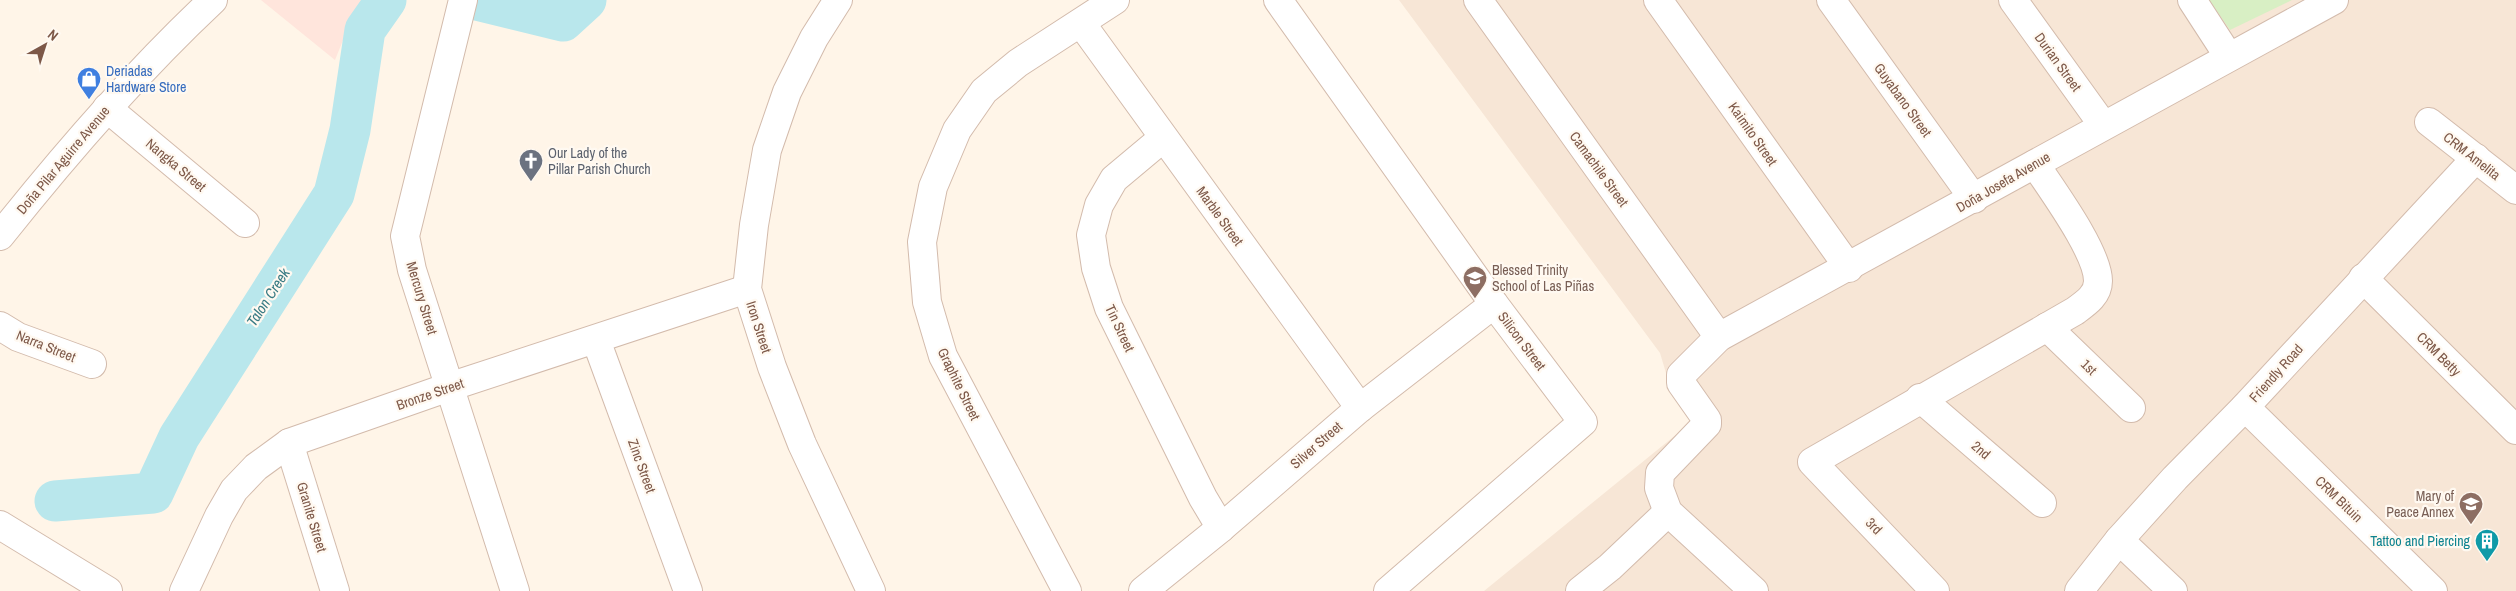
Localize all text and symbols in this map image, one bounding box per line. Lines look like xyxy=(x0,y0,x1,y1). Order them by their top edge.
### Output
north arrow xyxy=(20,20,70,70)
text: N xyxy=(44,25,62,45)
street label: Durian Street xyxy=(2031,29,2085,95)
street label: Guyabano Street xyxy=(1870,60,1936,140)
place label: Deriadas Hardware Store xyxy=(106,62,186,96)
shop icon: Deriadas Hardware Store xyxy=(76,66,102,100)
street label: Kaimito Street xyxy=(1725,99,1781,169)
street label: Doña Pilar Aguirre Avenue xyxy=(12,102,114,218)
street label: Camachile Street xyxy=(1566,128,1632,210)
street label: CRM Amelita xyxy=(2440,128,2505,184)
street label: Nangka Street xyxy=(142,135,210,195)
place label: Our Lady of the Pillar Parish Church xyxy=(548,144,651,178)
church icon: Our Lady of the Pillar Parish Church xyxy=(518,148,544,182)
street label: Doña Josefa Avenue xyxy=(1953,148,2053,216)
street label: Marble Street xyxy=(1192,183,1248,249)
street label: Mercury Street xyxy=(402,259,442,337)
place label: Blessed Trinity School of Las Piñas xyxy=(1492,261,1594,295)
water label: Talon Creek xyxy=(241,263,295,330)
school or university icon: Blessed Trinity School of Las Piñas xyxy=(1462,265,1488,299)
street label: Iron Street xyxy=(742,299,776,355)
street label: Tin Street xyxy=(1101,301,1139,355)
street label: Silicon Street xyxy=(1494,308,1550,374)
street label: Narra Street xyxy=(14,326,78,366)
street label: CRM Betty xyxy=(2413,328,2465,380)
street label: Friendly Road xyxy=(2245,340,2307,406)
street label: Graphite Street xyxy=(934,345,984,423)
street label: 1st xyxy=(2077,355,2101,379)
street label: Bronze Street xyxy=(394,374,466,414)
street label: Silver Street xyxy=(1286,417,1346,473)
street label: Zinc Street xyxy=(624,437,660,495)
street label: 2nd xyxy=(1968,437,1994,463)
street label: CRM Bituin xyxy=(2311,472,2367,526)
street label: Granite Street xyxy=(293,480,331,554)
place label: Mary of Peace Annex xyxy=(2386,487,2455,521)
school or university icon: Mary of Peace Annex xyxy=(2458,491,2484,525)
street label: 3rd xyxy=(1862,514,1886,538)
building icon: Tattoo and Piercing xyxy=(2474,528,2500,562)
place label: Tattoo and Piercing xyxy=(2370,532,2471,550)

